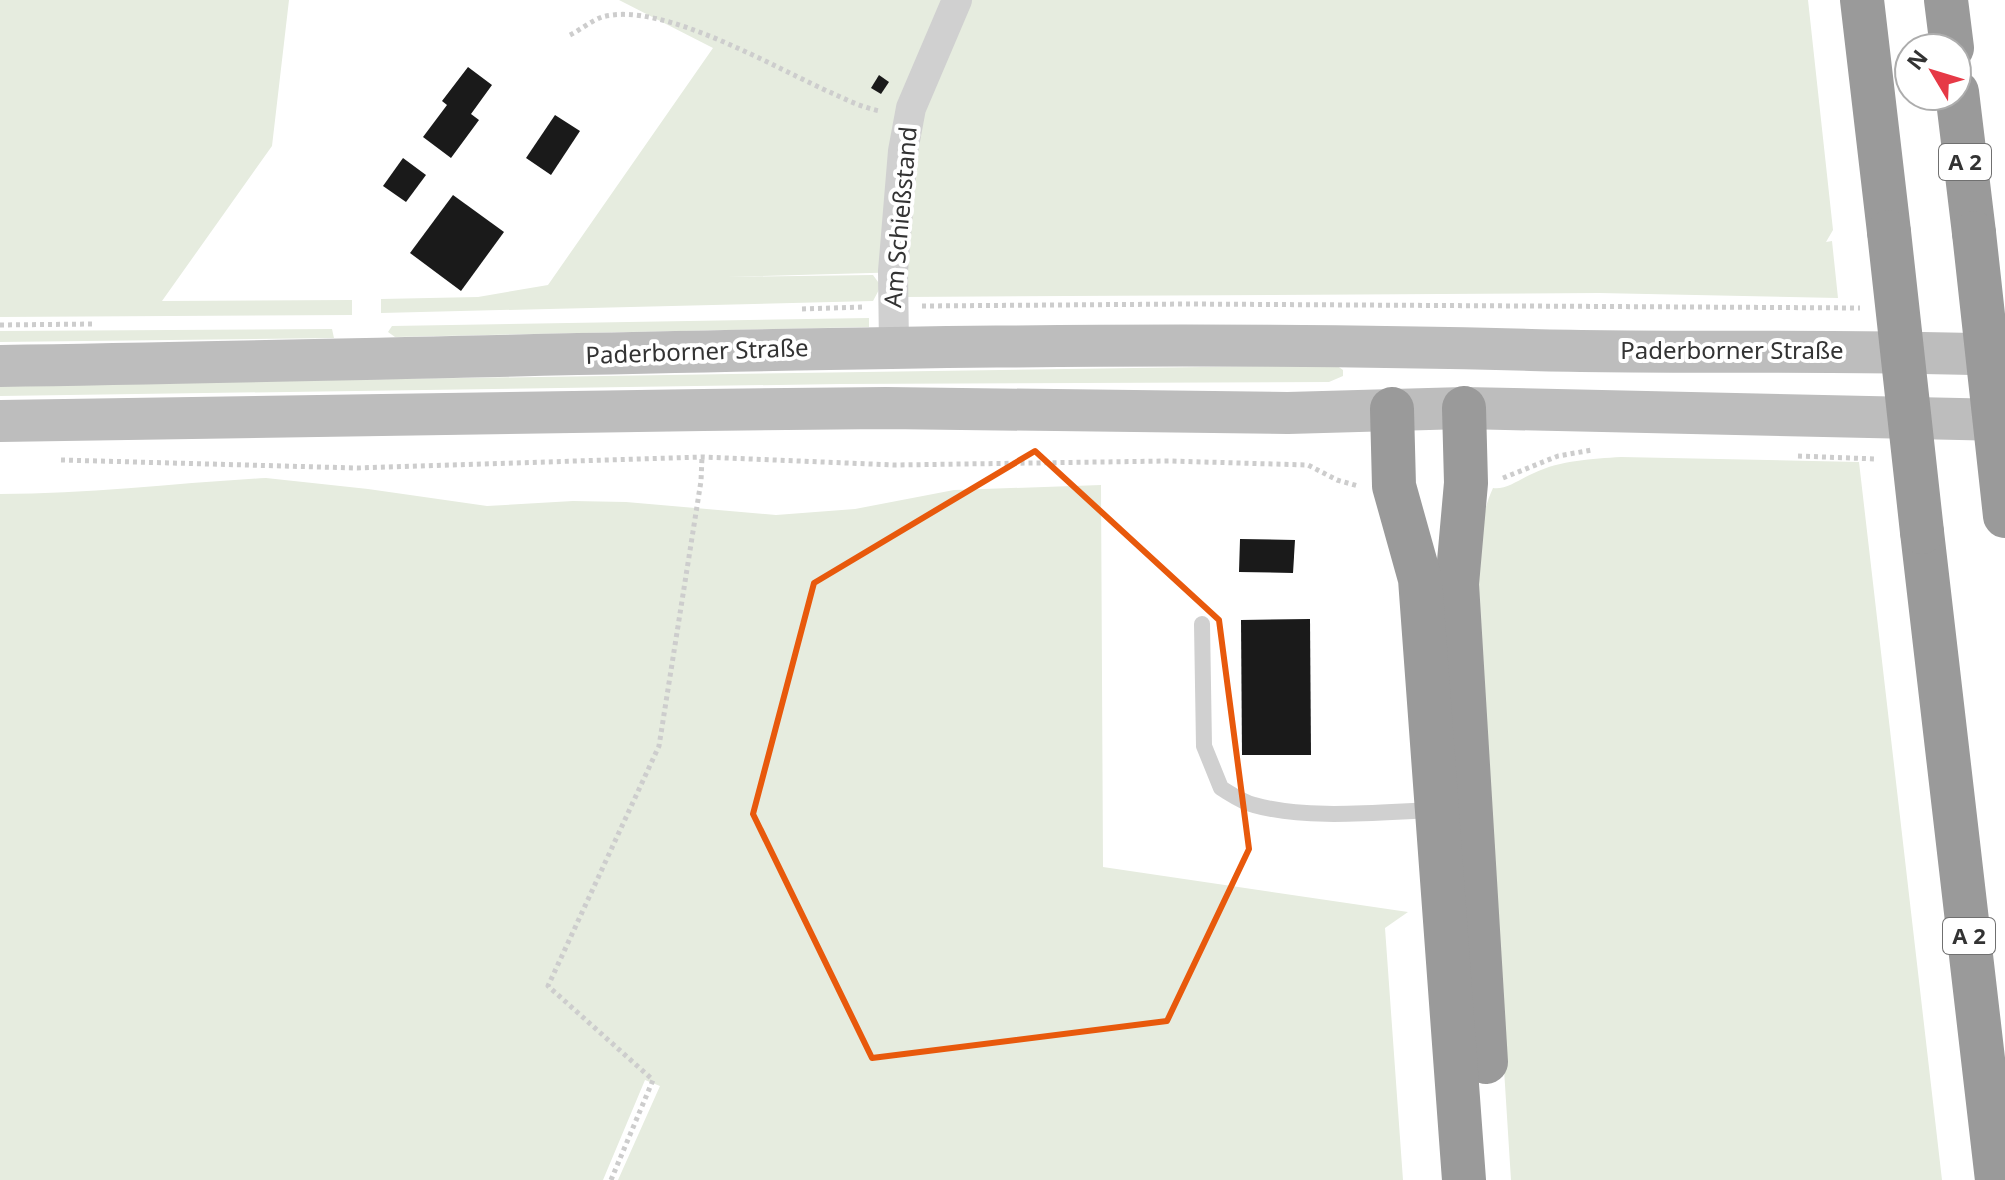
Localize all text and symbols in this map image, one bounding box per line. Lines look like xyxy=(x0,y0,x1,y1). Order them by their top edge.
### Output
north arrow xyxy=(1893,32,1973,112)
text: N xyxy=(1899,43,1934,75)
street label: Am Schießstand xyxy=(875,125,924,309)
road number: A 2 xyxy=(1939,144,1991,180)
street label: Paderborner Straße xyxy=(585,330,809,371)
street label: Paderborner Straße xyxy=(1620,333,1844,366)
road number: A 2 xyxy=(1943,918,1995,954)

